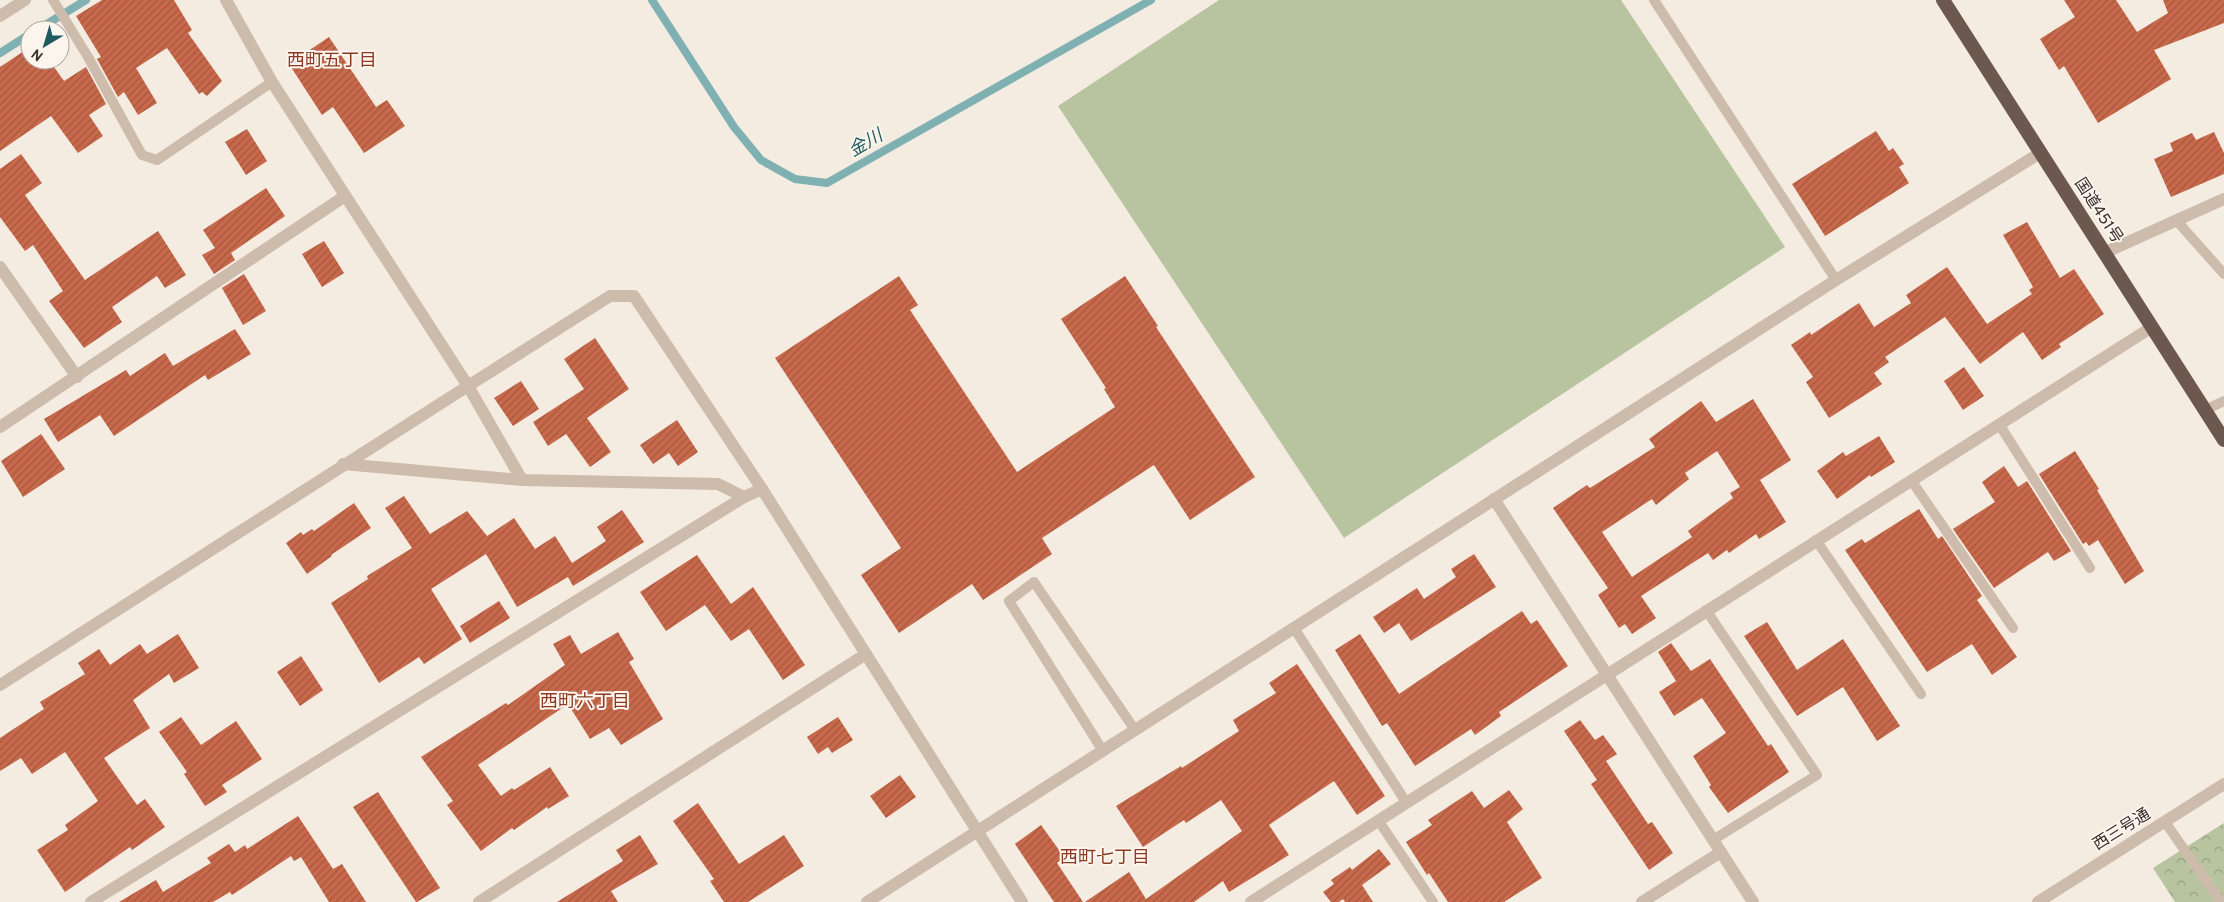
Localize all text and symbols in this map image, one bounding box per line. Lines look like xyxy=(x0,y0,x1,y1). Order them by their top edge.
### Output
north arrow xyxy=(20,20,70,70)
text: N xyxy=(29,44,47,64)
district label: 西町五丁目 xyxy=(287,50,377,73)
water label: 金川 xyxy=(845,124,889,163)
street label: 国道451号 xyxy=(2070,175,2126,247)
district label: 西町六丁目 xyxy=(540,691,630,714)
street label: 西三号通 xyxy=(2090,805,2154,855)
district label: 西町七丁目 xyxy=(1060,847,1150,870)

